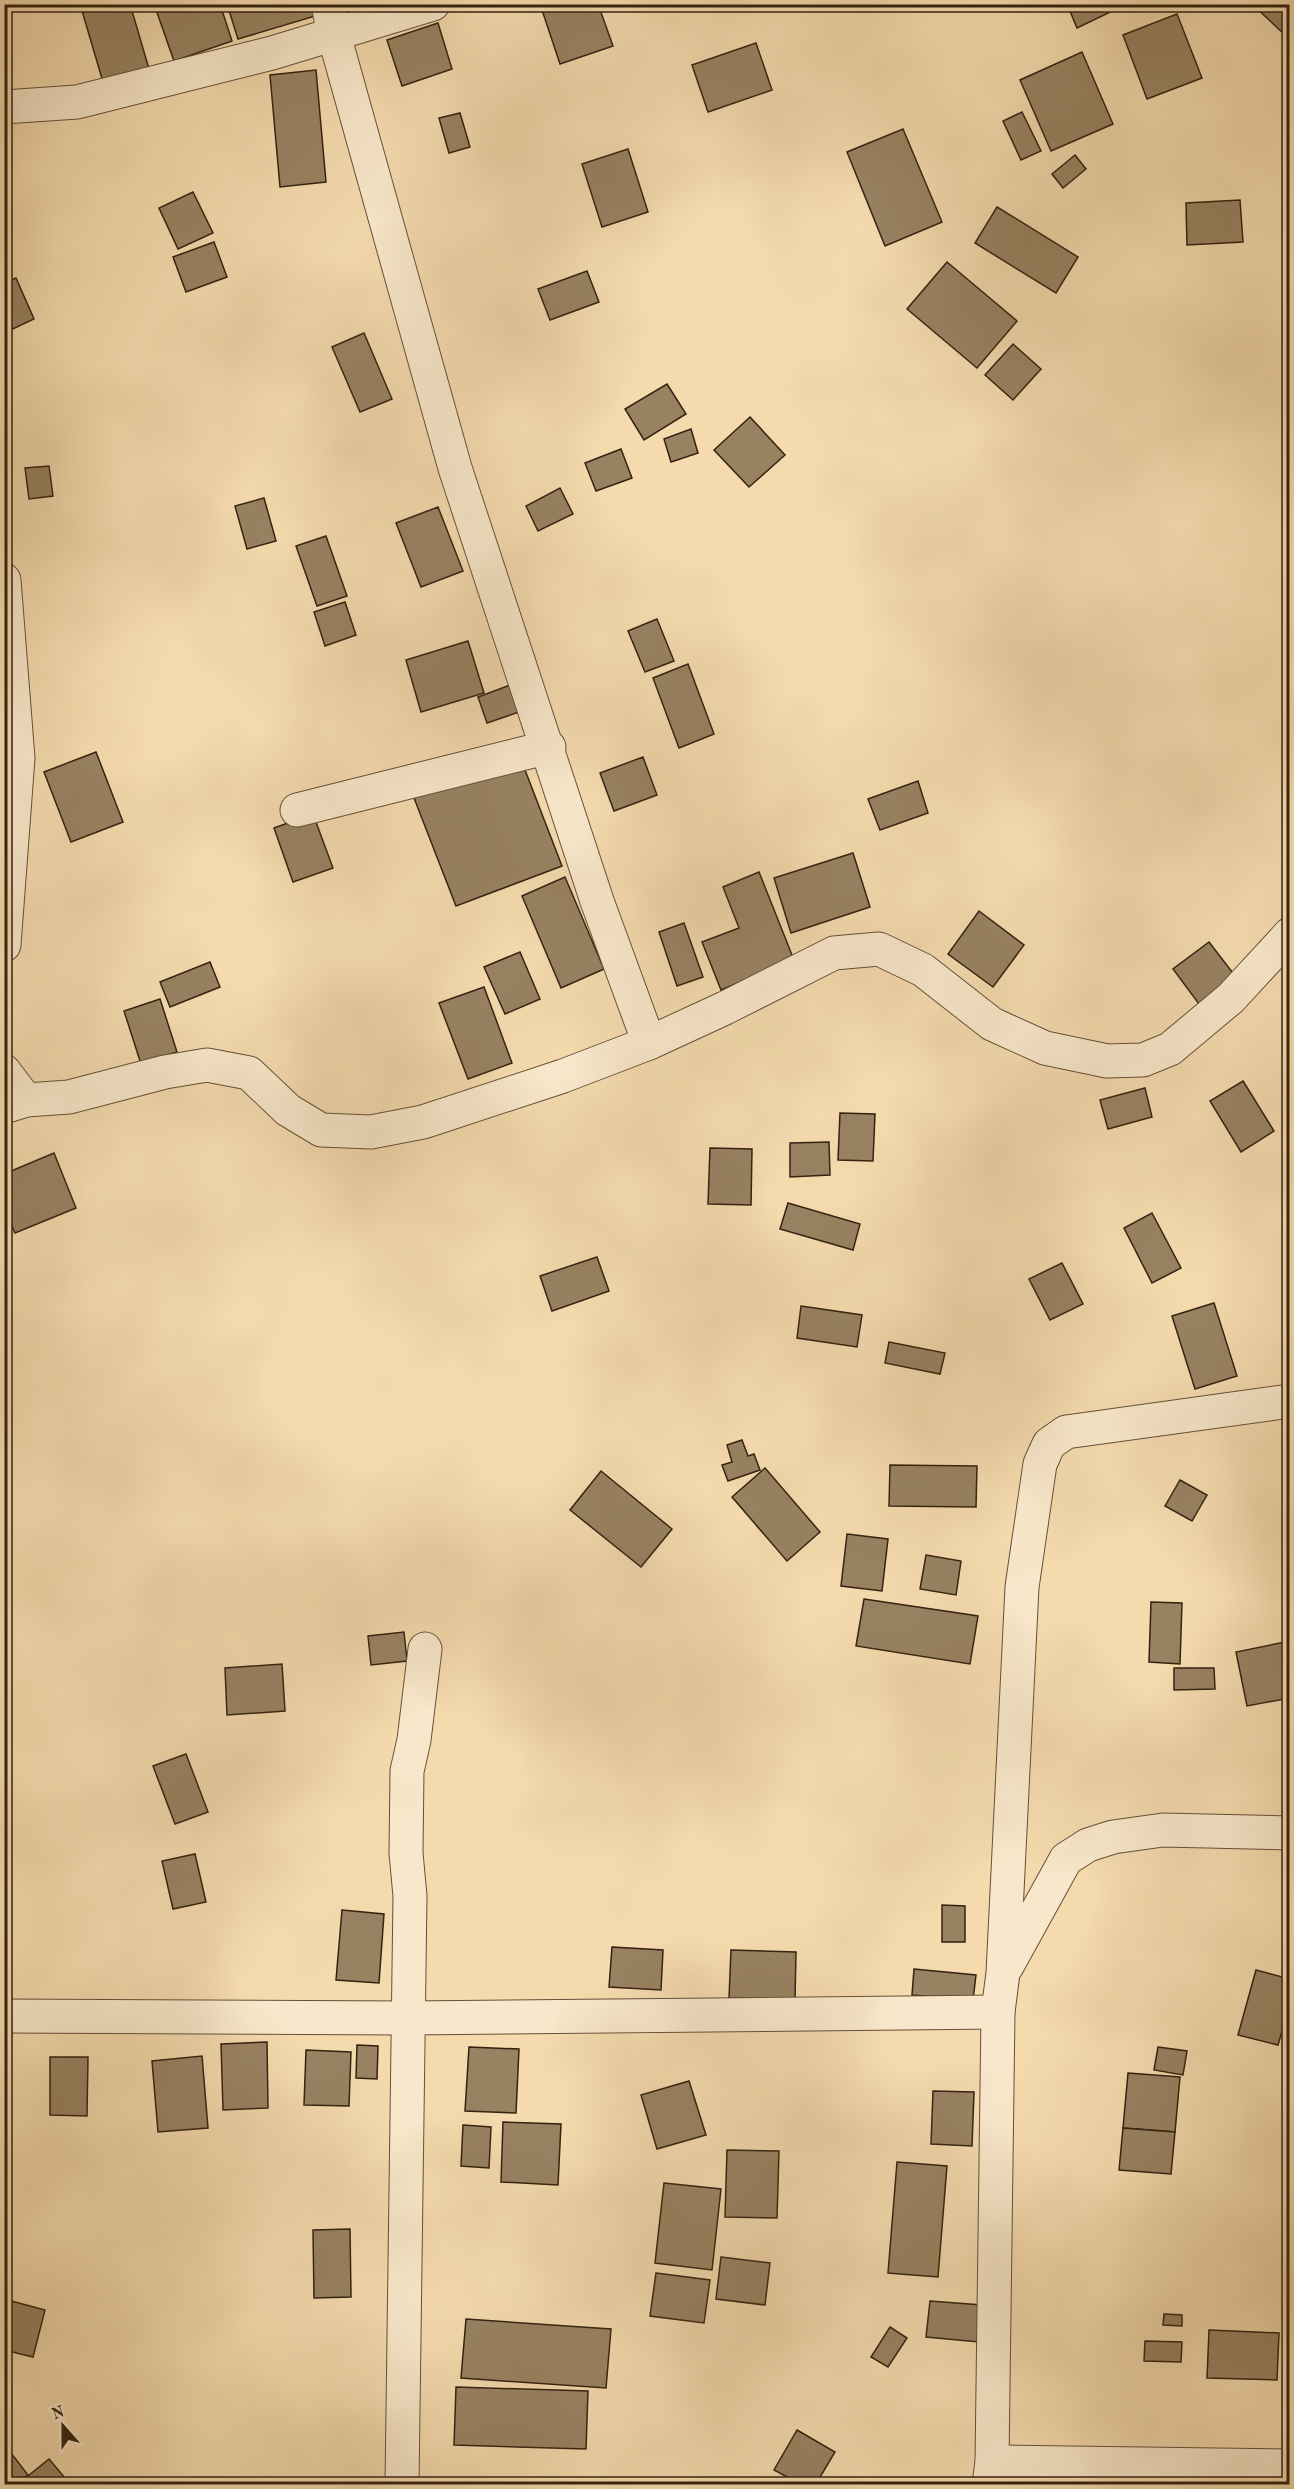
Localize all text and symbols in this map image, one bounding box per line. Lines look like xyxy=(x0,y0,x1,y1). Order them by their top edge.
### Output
north arrow xyxy=(33,2396,93,2456)
text: N xyxy=(50,2404,68,2424)

